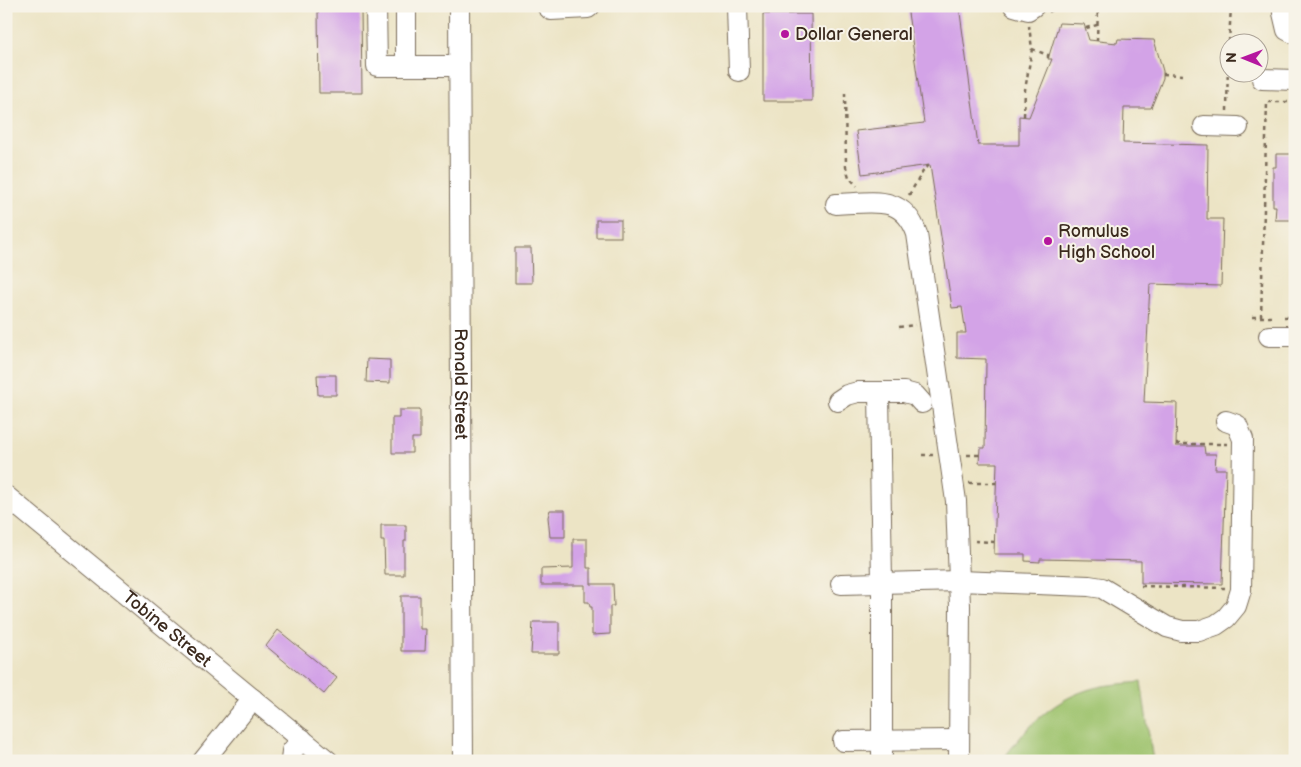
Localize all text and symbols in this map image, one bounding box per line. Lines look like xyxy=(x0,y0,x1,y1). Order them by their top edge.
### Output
place label: Dollar General xyxy=(795,24,913,45)
marker: Dollar General xyxy=(779,28,791,40)
north arrow xyxy=(1218,32,1268,82)
text: N xyxy=(1223,52,1240,63)
place label: Romulus High School xyxy=(1058,221,1155,263)
marker: Romulus High School xyxy=(1042,235,1054,247)
street label: Ronald Street xyxy=(450,328,472,440)
street label: Tobine Street xyxy=(119,586,216,672)

